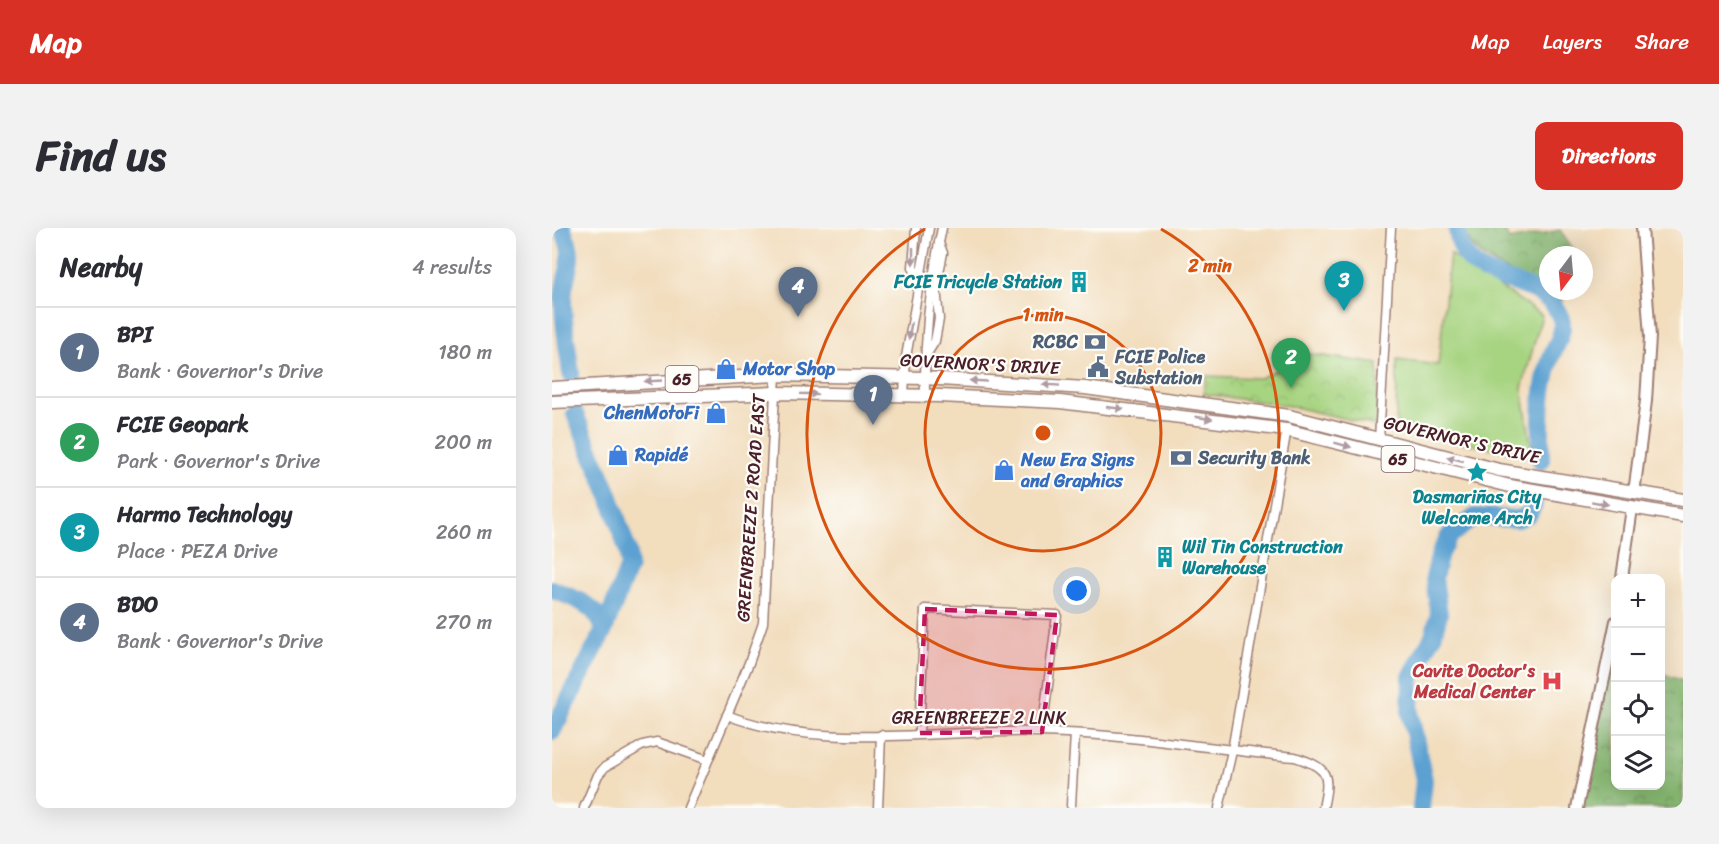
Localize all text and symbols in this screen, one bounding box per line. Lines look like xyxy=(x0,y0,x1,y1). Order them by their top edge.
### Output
text: Map xyxy=(30,18,82,67)
text: Map xyxy=(1471,23,1510,61)
text: Layers xyxy=(1543,23,1602,61)
text: Share xyxy=(1635,23,1689,61)
text: Find us xyxy=(36,119,166,193)
button: Directions xyxy=(1535,122,1683,190)
text: Nearby xyxy=(60,244,142,290)
north arrow xyxy=(1539,246,1593,300)
one-way arrow xyxy=(908,247,918,266)
text: 4 results xyxy=(412,250,492,285)
text: 2 min xyxy=(1187,250,1232,282)
pin: 3 xyxy=(1324,262,1364,311)
place label: FCIE Tricycle Station xyxy=(893,266,1062,298)
pin: 4 xyxy=(778,268,818,317)
building icon: FCIE Tricycle Station xyxy=(1067,270,1091,294)
text: 1 min xyxy=(1023,299,1064,331)
text: BPI xyxy=(117,315,153,354)
one-way arrow xyxy=(906,321,915,340)
place label: RCBC xyxy=(1032,326,1079,358)
bank icon: RCBC xyxy=(1083,330,1107,354)
text: 1 xyxy=(75,335,84,370)
text: 180 m xyxy=(438,335,492,370)
pin: 2 xyxy=(1272,338,1310,388)
place label: FCIE Police Substation xyxy=(1114,341,1205,394)
street label: GOVERNOR'S DRIVE xyxy=(899,344,1062,384)
place label: Motor Shop xyxy=(742,353,836,385)
text: Bank · Governor's Drive xyxy=(117,354,323,389)
public building icon: FCIE Police Substation xyxy=(1086,355,1110,379)
shop icon: Motor Shop xyxy=(714,357,738,381)
road number: 65 xyxy=(666,366,698,392)
one-way arrow xyxy=(644,376,663,385)
pin: 1 xyxy=(854,376,892,425)
one-way arrow xyxy=(969,376,988,385)
one-way arrow xyxy=(1041,381,1060,390)
one-way arrow xyxy=(799,389,818,399)
street label: GREENBREEZE 2 ROAD EAST xyxy=(727,392,775,623)
place label: ChenMotoFi xyxy=(603,397,700,429)
shop icon: ChenMotoFi xyxy=(704,401,728,425)
one-way arrow xyxy=(1106,403,1125,413)
text: FCIE Geopark xyxy=(117,405,249,444)
street label: GOVERNOR'S DRIVE xyxy=(1380,406,1544,474)
one-way arrow xyxy=(1194,414,1213,423)
centre of rings xyxy=(1033,423,1053,443)
text: 2 xyxy=(74,425,85,460)
text: 200 m xyxy=(435,425,492,460)
place label: Rapidé xyxy=(634,439,689,471)
one-way arrow xyxy=(1334,441,1352,450)
place label: Security Bank xyxy=(1197,442,1311,474)
shop icon: Rapidé xyxy=(606,443,630,467)
text: Park · Governor's Drive xyxy=(117,444,320,479)
place label: New Era Signs and Graphics xyxy=(1020,444,1135,497)
bank icon: Security Bank xyxy=(1169,446,1193,470)
road number: 65 xyxy=(1382,446,1414,472)
one-way arrow xyxy=(1446,454,1464,464)
shop icon: New Era Signs and Graphics xyxy=(992,458,1016,482)
place icon: Dasmariñas City Welcome Arch xyxy=(1465,460,1489,484)
place label: Dasmariñas City Welcome Arch xyxy=(1413,481,1542,534)
text: Harmo Technology xyxy=(117,495,292,534)
one-way arrow xyxy=(1590,498,1609,507)
text: 3 xyxy=(74,515,85,550)
text: 260 m xyxy=(436,515,492,550)
place label: Wil Tin Construction Warehouse xyxy=(1182,531,1343,584)
text: Place · PEZA Drive xyxy=(117,534,278,569)
building icon: Wil Tin Construction Warehouse xyxy=(1153,545,1177,569)
map controls xyxy=(1611,574,1665,790)
button: + xyxy=(1611,574,1665,628)
your location xyxy=(1062,576,1091,605)
text: BDO xyxy=(117,585,158,624)
text: 4 xyxy=(73,605,86,640)
text: 270 m xyxy=(436,605,492,640)
text: Bank · Governor's Drive xyxy=(117,624,323,659)
button: − xyxy=(1611,628,1665,682)
place label: Cavite Doctor's Medical Center xyxy=(1412,655,1537,708)
hospital icon: Cavite Doctor's Medical Center xyxy=(1540,669,1564,693)
button: locate xyxy=(1611,682,1665,736)
street label: GREENBREEZE 2 LINK xyxy=(892,702,1066,734)
button: layers xyxy=(1611,736,1665,790)

